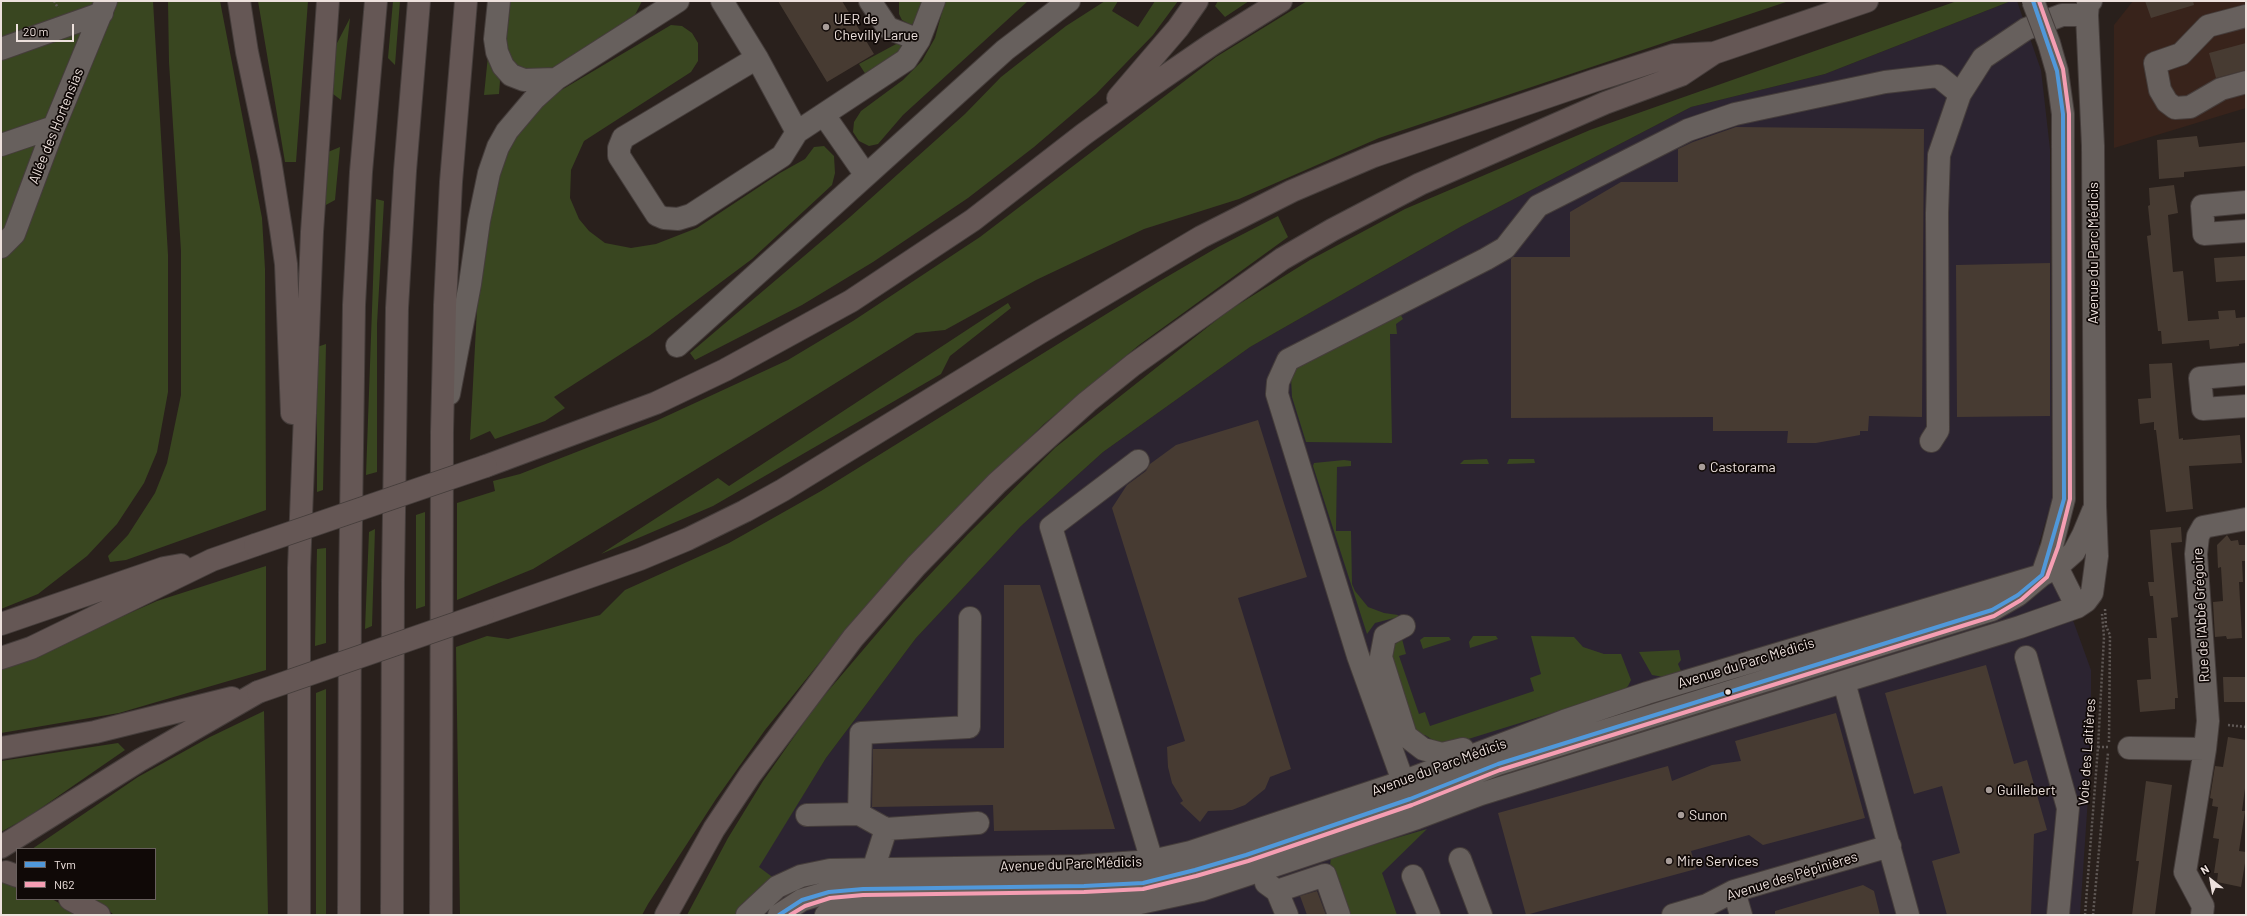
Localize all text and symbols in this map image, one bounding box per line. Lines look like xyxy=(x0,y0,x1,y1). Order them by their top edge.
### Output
place label: UER de Chevilly Larue xyxy=(834,11,918,44)
scale bar xyxy=(18,16,76,42)
marker: UER de Chevilly Larue xyxy=(821,22,831,32)
text: 20 m xyxy=(23,24,49,38)
street label: Allée des Hortensias xyxy=(25,66,87,186)
street label: Avenue du Parc Médicis xyxy=(2085,182,2101,324)
place label: Castorama xyxy=(1710,459,1776,475)
marker: Castorama xyxy=(1697,462,1707,472)
street label: Rue de l'Abbé Grégoire xyxy=(2189,547,2213,683)
street label: Avenue du Parc Médicis xyxy=(1676,634,1816,692)
unlabelled marker xyxy=(1723,687,1733,697)
street label: Voie des Laitières xyxy=(2075,698,2099,806)
street label: Avenue du Parc Médicis xyxy=(1369,735,1509,799)
place label: Guillebert xyxy=(1997,782,2056,798)
marker: Guillebert xyxy=(1984,785,1994,795)
place label: Sunon xyxy=(1689,807,1727,823)
marker: Sunon xyxy=(1676,810,1686,820)
legend xyxy=(16,848,156,900)
street label: Avenue des Pépinières xyxy=(1724,848,1860,904)
street label: Avenue du Parc Médicis xyxy=(1000,853,1142,875)
place label: Mire Services xyxy=(1677,853,1759,869)
marker: Mire Services xyxy=(1664,856,1674,866)
text: Tvm xyxy=(54,857,76,871)
north arrow xyxy=(2191,860,2231,900)
text: N xyxy=(2198,862,2211,877)
text: N62 xyxy=(54,877,75,891)

